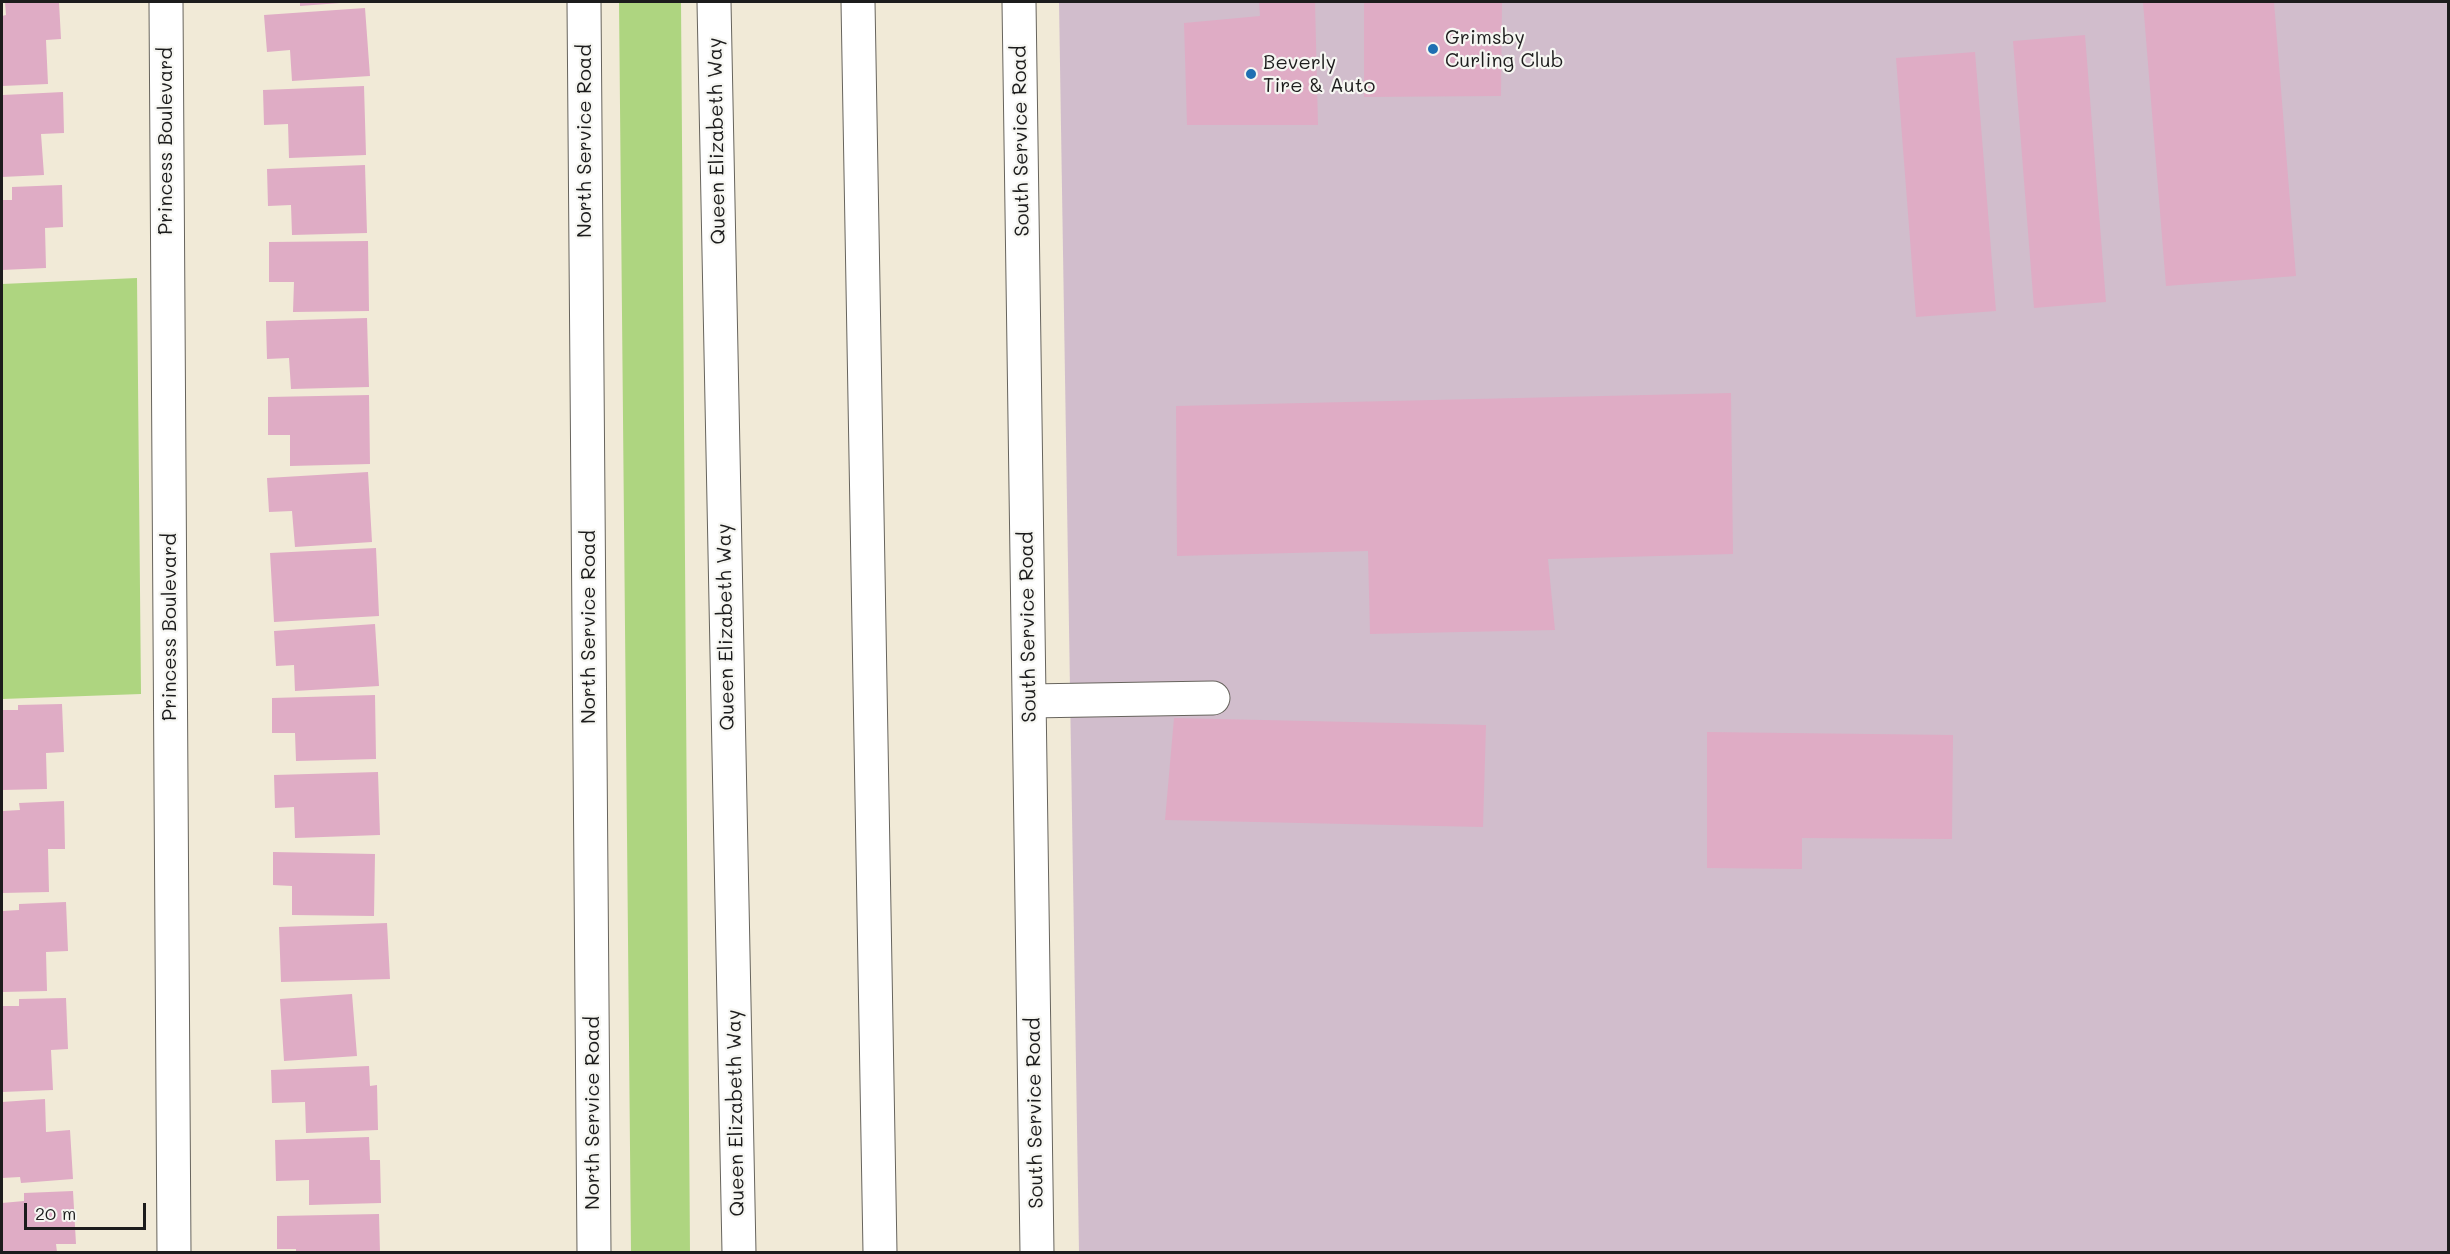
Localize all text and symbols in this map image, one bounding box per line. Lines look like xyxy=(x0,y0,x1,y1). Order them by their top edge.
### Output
place label: Grimsby Curling Club xyxy=(1445,26,1563,73)
street label: Queen Elizabeth Way xyxy=(703,37,731,245)
marker: Grimsby Curling Club xyxy=(1426,42,1440,56)
street label: North Service Road xyxy=(573,44,597,238)
street label: South Service Road xyxy=(1007,45,1035,237)
street label: Princess Boulevard xyxy=(154,47,178,235)
place label: Beverly Tire & Auto xyxy=(1263,51,1375,98)
marker: Beverly Tire & Auto xyxy=(1244,67,1258,81)
street label: Queen Elizabeth Way xyxy=(712,523,740,731)
street label: North Service Road xyxy=(577,530,601,724)
street label: South Service Road xyxy=(1014,531,1042,723)
street label: Princess Boulevard xyxy=(158,533,182,721)
street label: Queen Elizabeth Way xyxy=(722,1009,750,1217)
street label: North Service Road xyxy=(581,1016,605,1210)
street label: South Service Road xyxy=(1021,1017,1049,1209)
scale bar xyxy=(27,1191,148,1229)
text: 20 m xyxy=(35,1201,76,1225)

